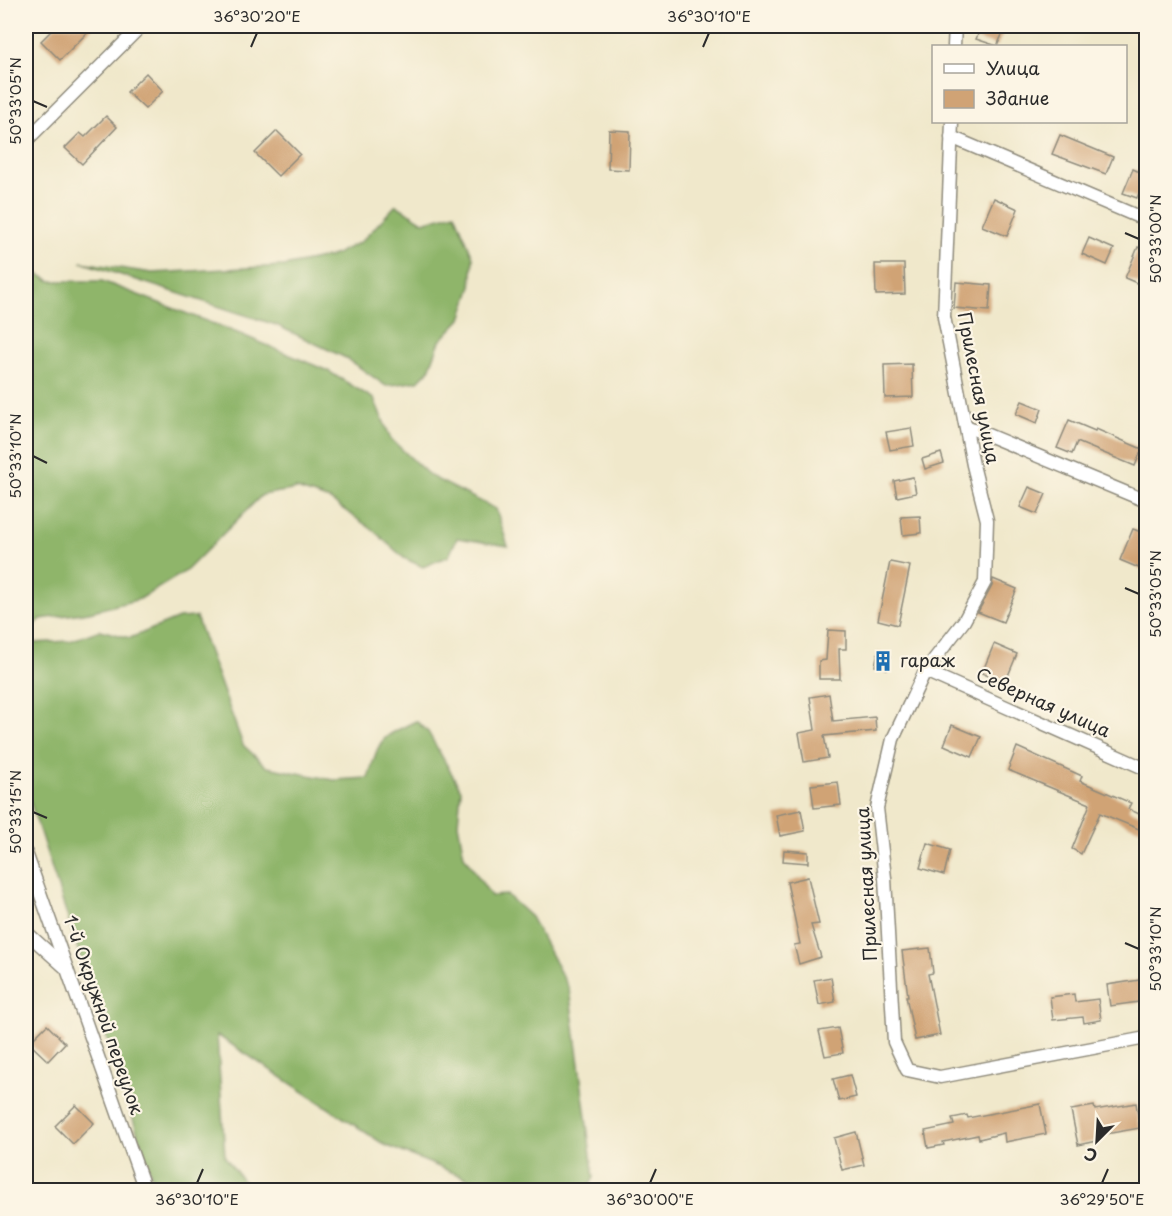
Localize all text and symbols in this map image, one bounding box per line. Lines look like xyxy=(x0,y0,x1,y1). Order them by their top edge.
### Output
text: 36°30'20"E xyxy=(213,4,301,27)
text: 36°30'10"E xyxy=(667,4,751,27)
legend xyxy=(932,45,1127,123)
text: Улица xyxy=(986,54,1040,81)
text: 50°33'05"N xyxy=(3,57,26,145)
text: Здание xyxy=(986,84,1049,111)
text: 50°33'00"N xyxy=(1143,194,1166,284)
street label: Прилесная улица xyxy=(952,309,1008,467)
text: 50°33'10"N xyxy=(3,413,26,499)
text: 50°33'05"N xyxy=(1143,550,1166,638)
place label: гараж xyxy=(900,646,956,673)
building icon: гараж xyxy=(871,649,895,673)
street label: Северная улица xyxy=(972,660,1116,744)
text: 50°33'15"N xyxy=(3,770,26,854)
street label: Прилесная улица xyxy=(848,806,883,962)
text: 50°33'10"N xyxy=(1143,906,1166,992)
street label: 1-й Окружной переулок xyxy=(58,911,151,1118)
north arrow xyxy=(1067,1111,1127,1171)
text: С xyxy=(1080,1142,1101,1169)
text: 36°30'10"E xyxy=(155,1187,239,1210)
text: 36°30'00"E xyxy=(606,1187,694,1210)
text: 36°29'50"E xyxy=(1060,1187,1144,1210)

